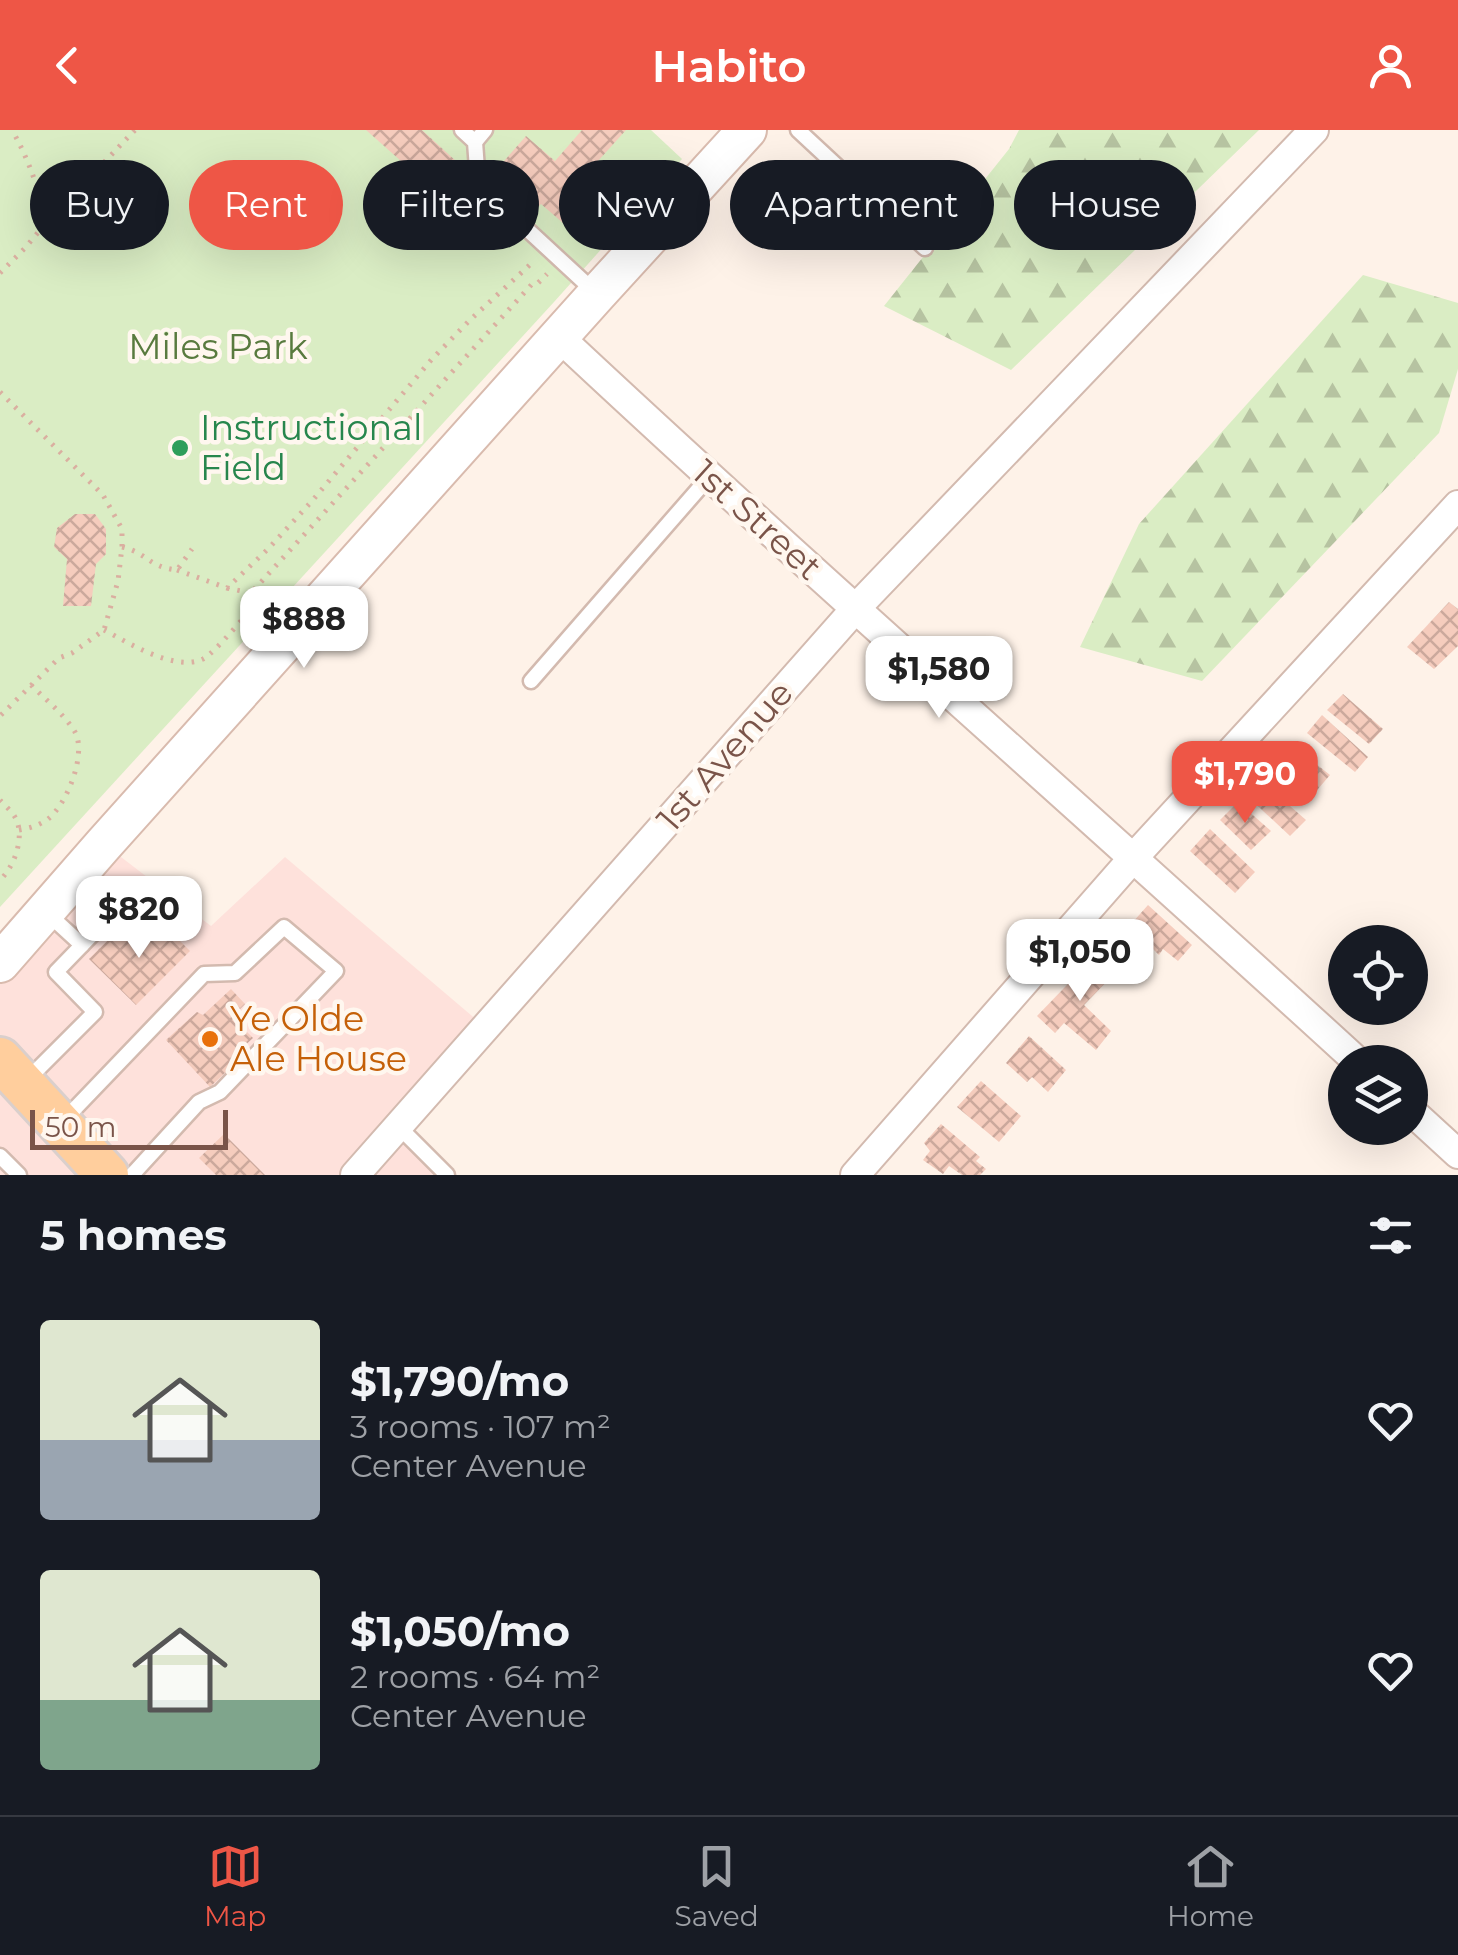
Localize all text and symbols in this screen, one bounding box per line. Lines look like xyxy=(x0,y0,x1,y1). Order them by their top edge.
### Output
icon: back xyxy=(40,38,95,93)
text: Habito xyxy=(652,38,806,93)
icon: person xyxy=(1363,38,1418,93)
chip: Buy xyxy=(30,160,169,250)
chip: Rent xyxy=(189,160,343,250)
chip: Filters xyxy=(363,160,539,250)
chip: New xyxy=(559,160,710,250)
chip: Apartment xyxy=(730,160,994,250)
chip: House xyxy=(1014,160,1196,250)
park label: Miles Park xyxy=(128,325,308,368)
place label: Instructional Field xyxy=(200,406,422,489)
marker: Instructional Field xyxy=(169,437,191,459)
street label: 1st Street xyxy=(684,450,831,589)
pin: $888 xyxy=(245,586,363,671)
text: $888 xyxy=(262,599,346,638)
pin: $1,580 xyxy=(858,636,1020,721)
text: $1,580 xyxy=(888,649,990,688)
street label: 1st Avenue xyxy=(648,672,802,840)
pin: $1,790 xyxy=(1164,741,1326,826)
text: $1,790 xyxy=(1194,754,1296,793)
pin: $820 xyxy=(80,876,198,961)
text: $820 xyxy=(98,889,180,928)
pin: $1,050 xyxy=(999,919,1161,1004)
map controls xyxy=(1328,925,1428,1145)
button: locate xyxy=(1328,925,1428,1025)
text: $1,050 xyxy=(1028,932,1132,971)
place label: Ye Olde Ale House xyxy=(230,997,407,1080)
marker: Ye Olde Ale House xyxy=(199,1028,221,1050)
button: layers xyxy=(1328,1045,1428,1145)
scale bar xyxy=(30,1105,228,1150)
text: 50 m xyxy=(45,1110,116,1144)
icon: filters xyxy=(1363,1208,1418,1263)
text: 5 homes xyxy=(40,1209,227,1261)
text: $1,790/mo xyxy=(350,1355,569,1407)
icon: home xyxy=(120,1360,240,1480)
icon: heart xyxy=(1363,1393,1418,1448)
text: 3 rooms · 107 m² xyxy=(350,1407,611,1446)
text: Center Avenue xyxy=(350,1446,587,1485)
text: $1,050/mo xyxy=(350,1605,570,1657)
icon: home xyxy=(120,1610,240,1730)
icon: heart xyxy=(1363,1643,1418,1698)
text: 2 rooms · 64 m² xyxy=(350,1657,600,1696)
text: Center Avenue xyxy=(350,1696,587,1735)
tab: Map xyxy=(204,1839,266,1933)
tab: Saved xyxy=(675,1839,759,1933)
tab: Home xyxy=(1167,1839,1254,1933)

